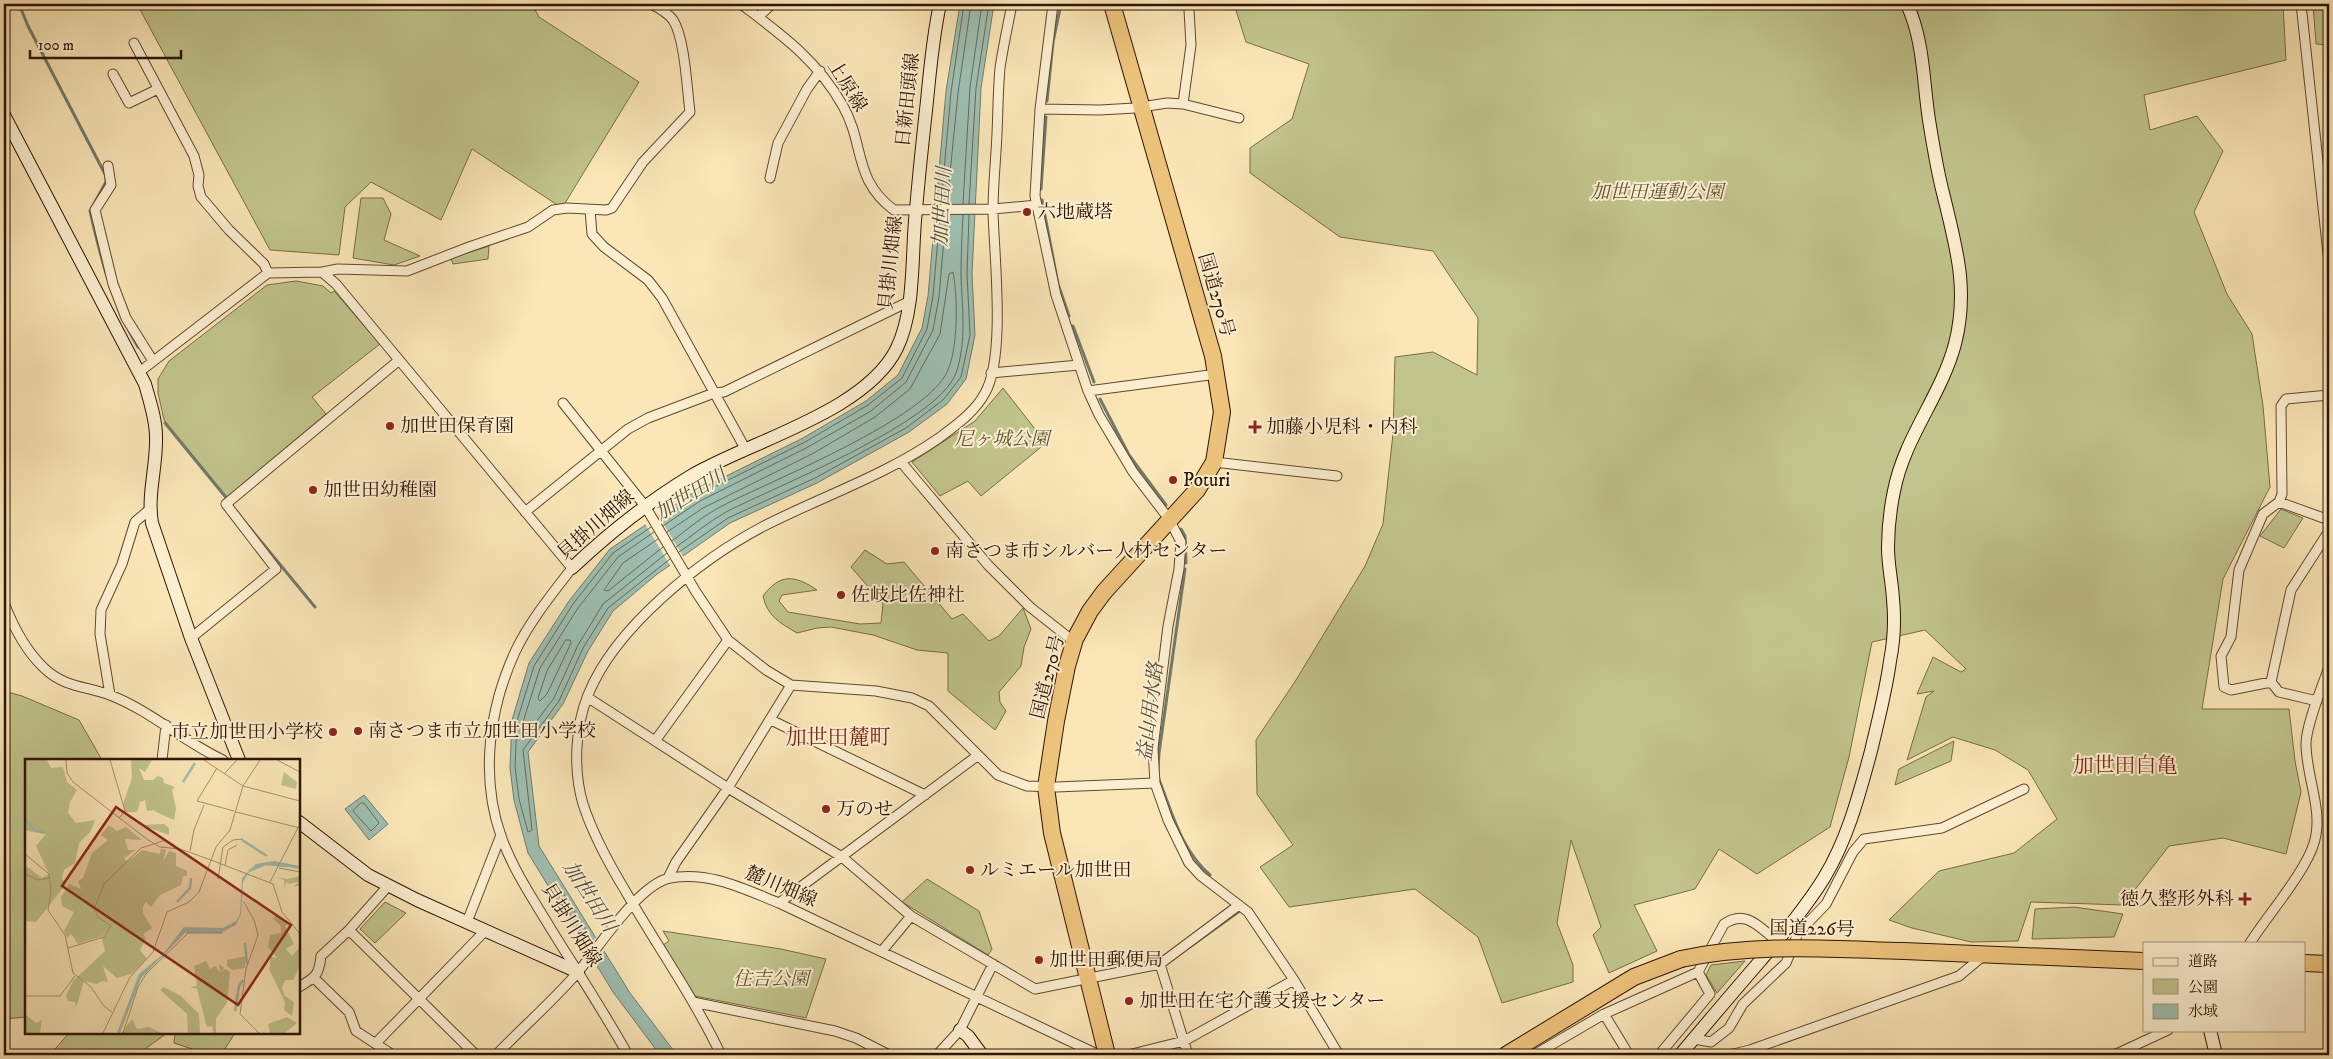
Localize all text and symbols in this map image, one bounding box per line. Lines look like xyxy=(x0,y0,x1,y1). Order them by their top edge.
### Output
scale bar xyxy=(30,28,181,60)
text: 100 m xyxy=(38,36,74,55)
street label: 日新田頭線 xyxy=(892,52,924,148)
street label: 上原線 xyxy=(822,56,872,116)
water label: 加世田川 xyxy=(928,164,958,248)
park label: 加世田運動公園 xyxy=(1590,181,1726,204)
place label: 六地蔵塔 xyxy=(1037,201,1113,224)
marker: 六地蔵塔 xyxy=(1021,206,1033,218)
street label: 貝掛川畑線 xyxy=(875,215,907,311)
street label: 国道270号 xyxy=(1193,250,1239,340)
place label: 加世田保育園 xyxy=(400,415,514,438)
place label: 加藤小児科・内科 xyxy=(1266,416,1418,439)
marker: 加世田保育園 xyxy=(384,420,396,432)
marker: 加藤小児科・内科 xyxy=(1248,420,1262,434)
park label: 尼ヶ城公園 xyxy=(954,428,1052,451)
water label: 加世田川 xyxy=(650,462,733,527)
place label: Poturi xyxy=(1183,469,1230,492)
marker: Poturi xyxy=(1167,474,1179,486)
place label: 加世田幼稚園 xyxy=(323,479,437,502)
marker: 加世田幼稚園 xyxy=(307,484,319,496)
street label: 貝掛川畑線 xyxy=(553,485,639,565)
place label: 南さつま市シルバー人材センター xyxy=(945,540,1227,563)
marker: 南さつま市シルバー人材センター xyxy=(929,545,941,557)
place label: 佐岐比佐神社 xyxy=(851,584,965,607)
marker: 佐岐比佐神社 xyxy=(835,589,847,601)
street label: 国道270号 xyxy=(1026,632,1070,722)
water label: 益山用水路 xyxy=(1132,659,1170,763)
place label: 南さつま市立加世田小学校 xyxy=(368,720,596,743)
place label: 市立加世田小学校 xyxy=(171,721,323,744)
marker: 南さつま市立加世田小学校 xyxy=(352,725,364,737)
district label: 加世田麓町 xyxy=(786,725,891,751)
marker: 市立加世田小学校 xyxy=(327,726,339,738)
district label: 加世田白亀 xyxy=(2073,753,2178,779)
inset map xyxy=(25,759,300,1034)
place label: 万のせ xyxy=(836,798,893,821)
marker: 万のせ xyxy=(820,803,832,815)
water label: 加世田川 xyxy=(557,857,622,939)
place label: ルミエール加世田 xyxy=(980,859,1132,882)
street label: 麓川畑線 xyxy=(742,862,820,912)
marker: ルミエール加世田 xyxy=(964,864,976,876)
street label: 貝掛川畑線 xyxy=(536,879,606,971)
place label: 徳久整形外科 xyxy=(2120,888,2234,911)
marker: 徳久整形外科 xyxy=(2238,892,2252,906)
street label: 国道226号 xyxy=(1769,917,1855,941)
legend xyxy=(2143,942,2306,1032)
place label: 加世田郵便局 xyxy=(1049,949,1163,972)
text: 道路 xyxy=(2188,952,2218,971)
marker: 加世田郵便局 xyxy=(1033,954,1045,966)
park label: 住吉公園 xyxy=(733,968,812,991)
text: 公園 xyxy=(2188,978,2218,997)
place label: 加世田在宅介護支援センター xyxy=(1139,990,1385,1013)
marker: 加世田在宅介護支援センター xyxy=(1123,995,1135,1007)
text: 水域 xyxy=(2188,1002,2218,1021)

